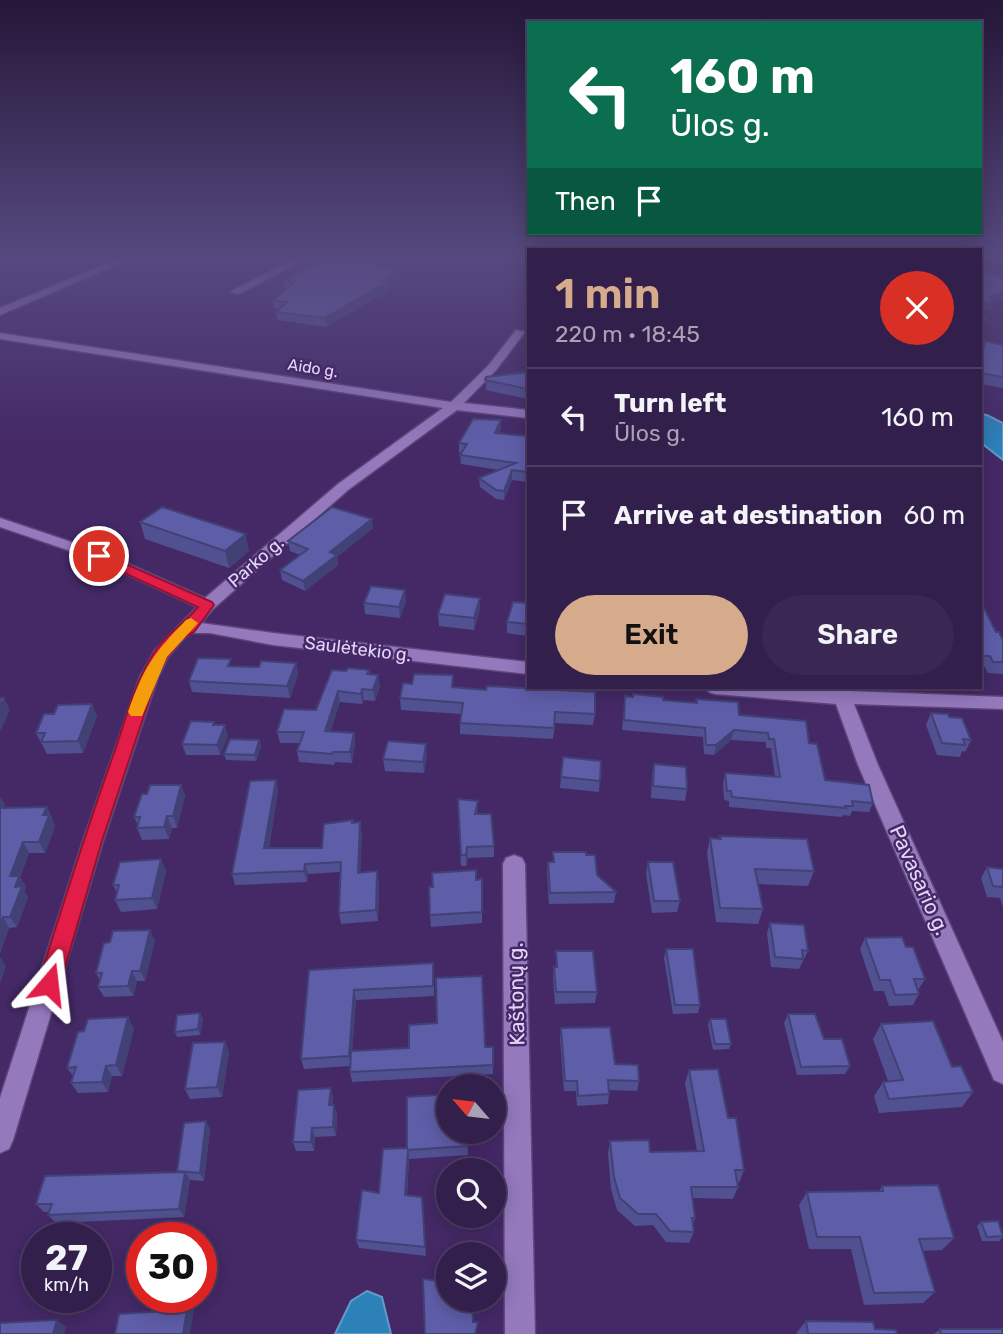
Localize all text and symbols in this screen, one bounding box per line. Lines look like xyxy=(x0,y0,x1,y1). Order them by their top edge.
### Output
text: 160 m xyxy=(670,47,815,105)
icon: left xyxy=(555,49,646,140)
text: Ūlos g. xyxy=(670,106,770,144)
icon: arrive xyxy=(630,182,668,220)
text: Then xyxy=(555,186,616,217)
text: 1 min xyxy=(555,269,661,319)
button: close xyxy=(880,271,954,345)
text: 220 m · 18:45 xyxy=(555,320,700,348)
street label: Aido g. xyxy=(286,355,340,381)
text: Turn left xyxy=(614,388,726,419)
icon: left xyxy=(555,398,593,436)
text: 160 m xyxy=(881,402,954,433)
text: Ūlos g. xyxy=(614,419,686,447)
icon: arrive xyxy=(555,496,593,534)
text: Arrive at destination xyxy=(614,500,882,531)
text: 60 m xyxy=(903,500,965,531)
pin xyxy=(69,526,129,586)
street label: Parko g. xyxy=(223,532,289,592)
icon: arrive xyxy=(80,537,118,575)
button: Exit xyxy=(555,595,748,675)
button: Share xyxy=(762,595,954,675)
street label: Saulėtekio g. xyxy=(303,632,413,666)
street label: Pavasario g. xyxy=(885,821,955,939)
street label: Kaštonų g. xyxy=(503,942,529,1046)
position arrow xyxy=(12,947,86,1021)
north arrow xyxy=(436,1074,506,1144)
map controls xyxy=(436,1074,506,1312)
button: search xyxy=(436,1158,506,1228)
speed limit sign: 30 xyxy=(126,1222,217,1313)
text: 27 xyxy=(45,1237,88,1279)
button: layers xyxy=(436,1242,506,1312)
text: km/h xyxy=(44,1274,89,1296)

